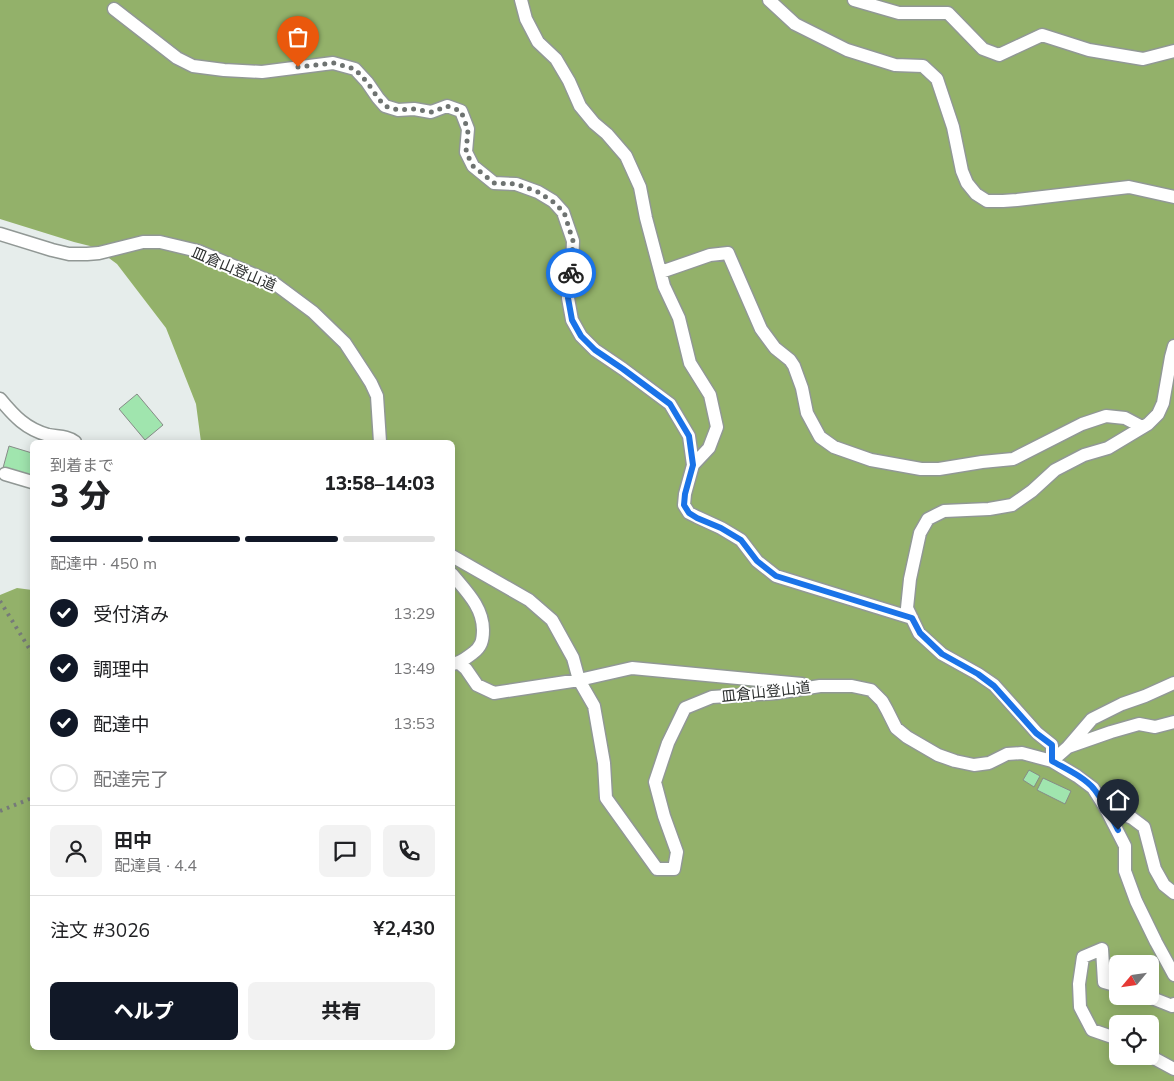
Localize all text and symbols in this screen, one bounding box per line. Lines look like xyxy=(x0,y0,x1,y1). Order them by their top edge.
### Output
pin xyxy=(277,16,319,67)
icon: bag xyxy=(284,23,312,51)
street label: 皿倉山登山道 xyxy=(189,242,279,295)
courier xyxy=(546,248,596,298)
icon: bike xyxy=(557,259,585,287)
text: 到着まで xyxy=(50,455,114,475)
text: 13:58–14:03 xyxy=(324,471,435,495)
text: 3 分 xyxy=(50,475,110,515)
text: 配達中 · 450 m xyxy=(50,553,157,573)
icon: check xyxy=(50,599,78,627)
text: 受付済み xyxy=(93,602,169,626)
text: 13:29 xyxy=(393,603,435,623)
icon: check xyxy=(50,654,78,682)
text: 調理中 xyxy=(93,657,150,681)
text: 13:49 xyxy=(393,658,435,678)
street label: 皿倉山登山道 xyxy=(720,677,812,706)
icon: check xyxy=(50,709,78,737)
text: 配達中 xyxy=(93,712,150,736)
text: 13:53 xyxy=(393,713,435,733)
text: 配達完了 xyxy=(93,767,169,791)
pin xyxy=(1097,779,1139,830)
icon: home xyxy=(1104,786,1132,814)
button: person xyxy=(50,825,102,877)
button: chat xyxy=(319,825,371,877)
button: phone xyxy=(383,825,435,877)
text: 田中 xyxy=(114,828,152,852)
text: 配達員 · 4.4 xyxy=(114,855,197,875)
text: ¥2,430 xyxy=(373,916,435,940)
text: 注文 #3026 xyxy=(50,918,150,942)
north arrow xyxy=(1109,955,1159,1005)
map controls xyxy=(1109,955,1159,1065)
button: ヘルプ xyxy=(50,982,238,1040)
button: 共有 xyxy=(248,982,435,1040)
button: locate xyxy=(1109,1015,1159,1065)

